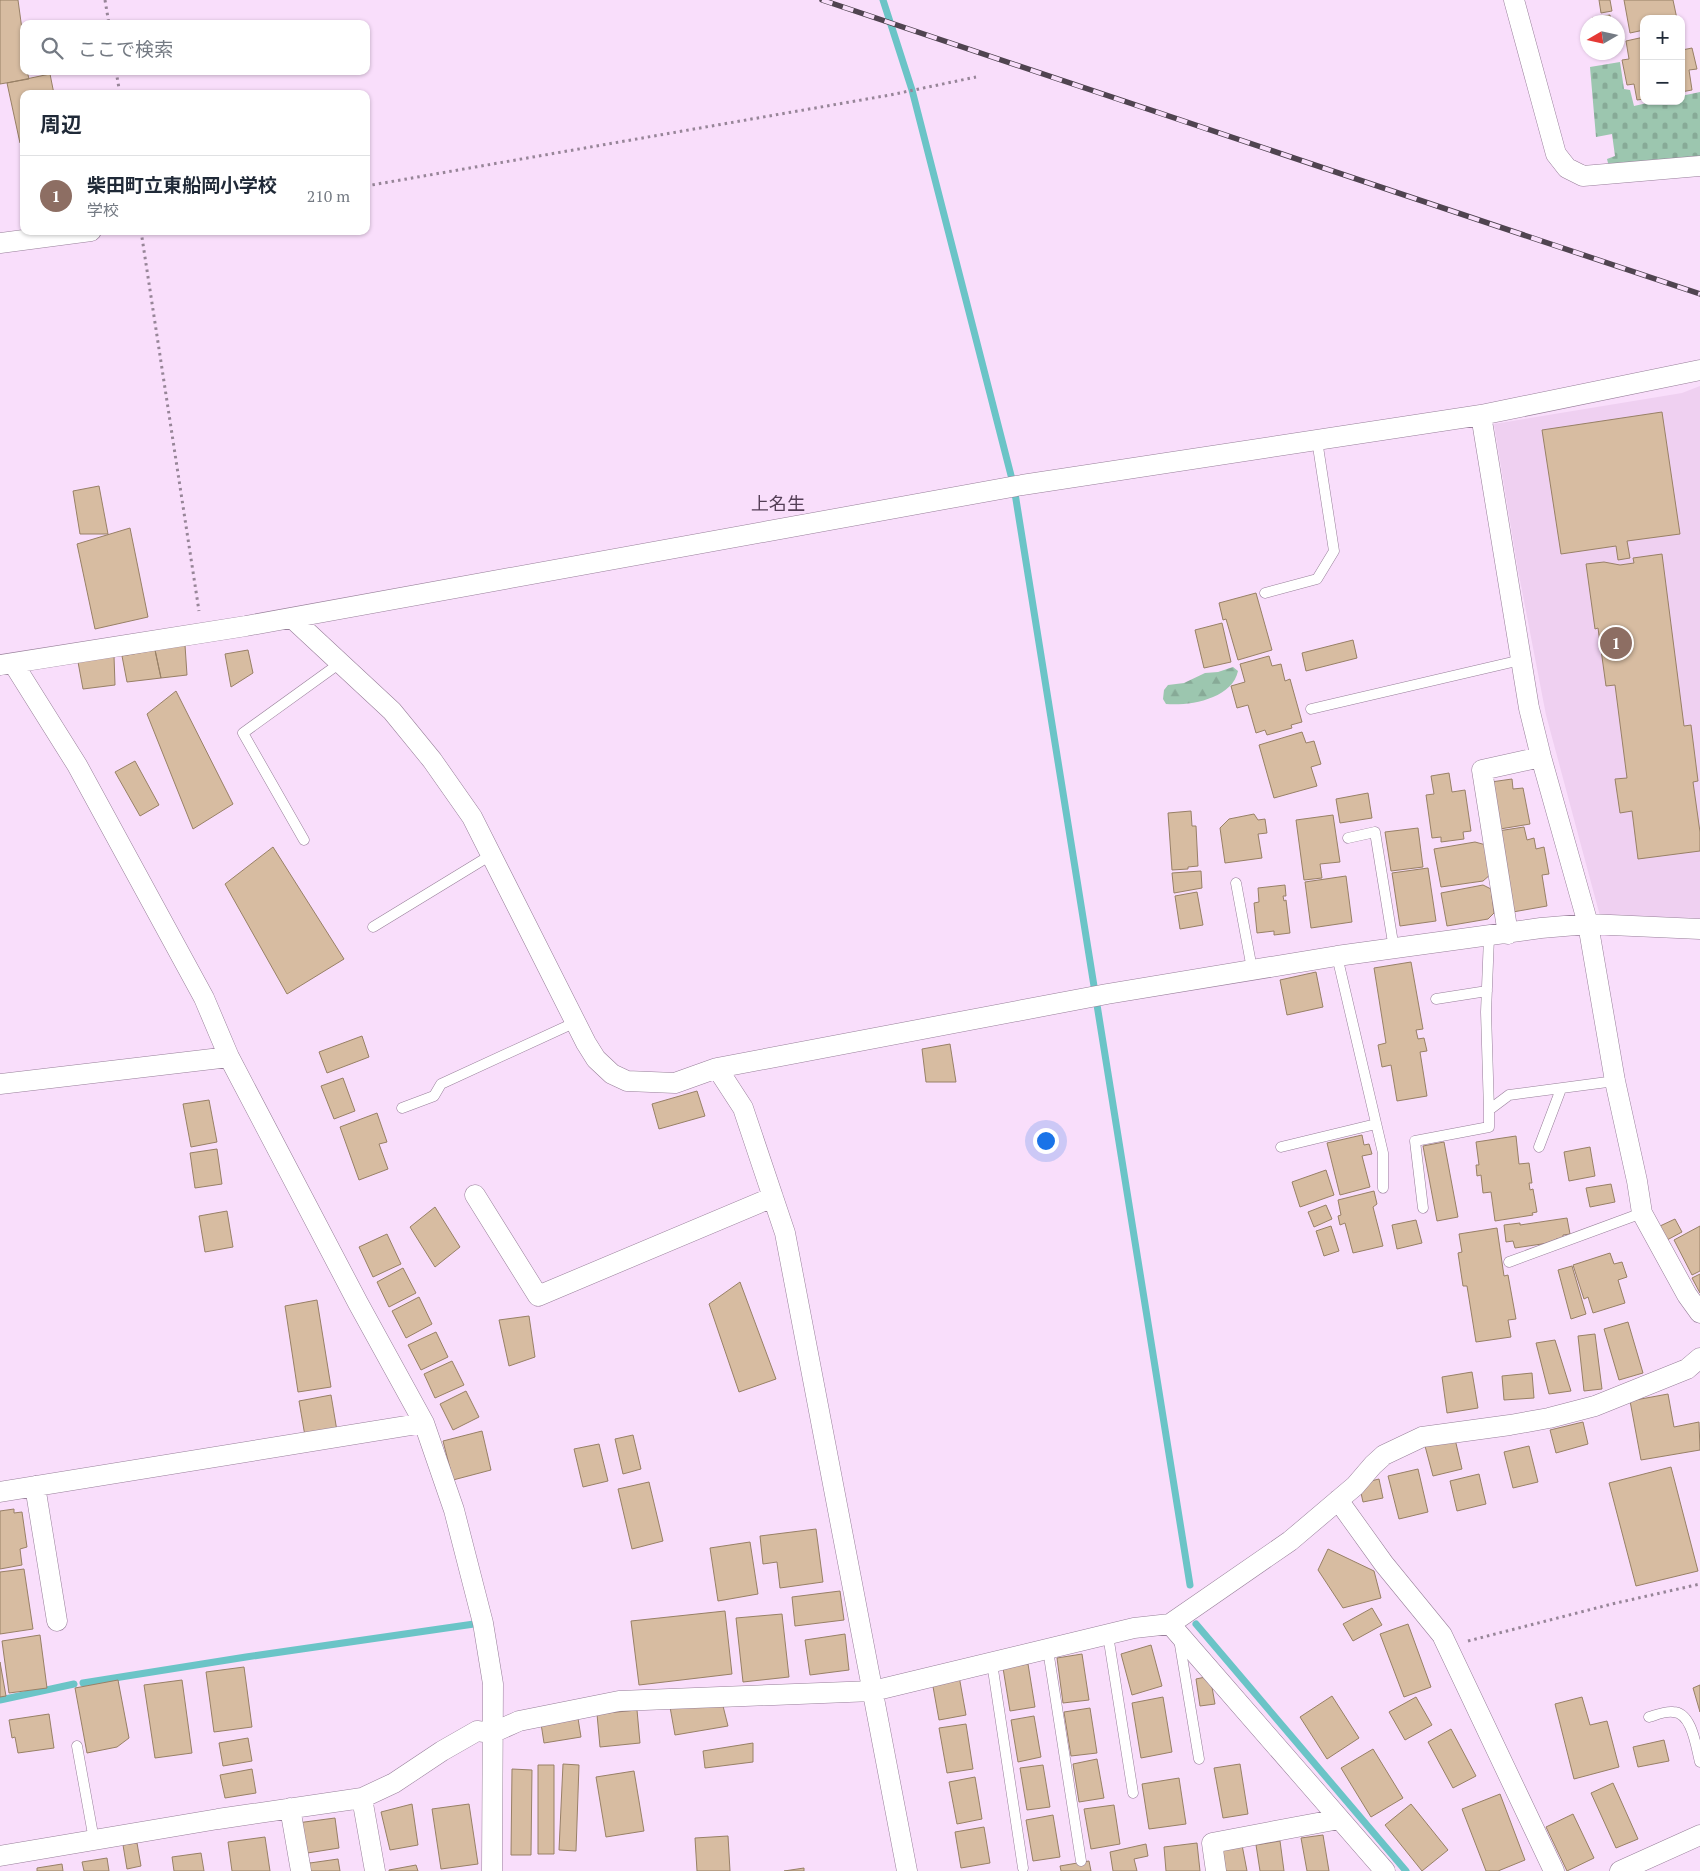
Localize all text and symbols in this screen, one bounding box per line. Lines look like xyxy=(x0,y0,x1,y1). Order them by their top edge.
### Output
north arrow xyxy=(1580,15,1625,60)
map controls xyxy=(1640,15,1685,105)
button: + xyxy=(1640,15,1685,60)
search box xyxy=(20,20,370,75)
icon: search xyxy=(38,34,66,62)
text: ここで検索 xyxy=(78,36,173,61)
button: − xyxy=(1640,60,1685,105)
text: 周辺 xyxy=(40,110,82,138)
text: 柴田町立東船岡小学校 xyxy=(87,172,277,197)
text: 1 xyxy=(51,185,61,207)
text: 210 m xyxy=(307,185,350,207)
text: 学校 xyxy=(87,199,119,221)
district label: 上名生 xyxy=(751,491,805,515)
pin: 1 xyxy=(1600,624,1632,662)
your location xyxy=(1033,1128,1059,1154)

